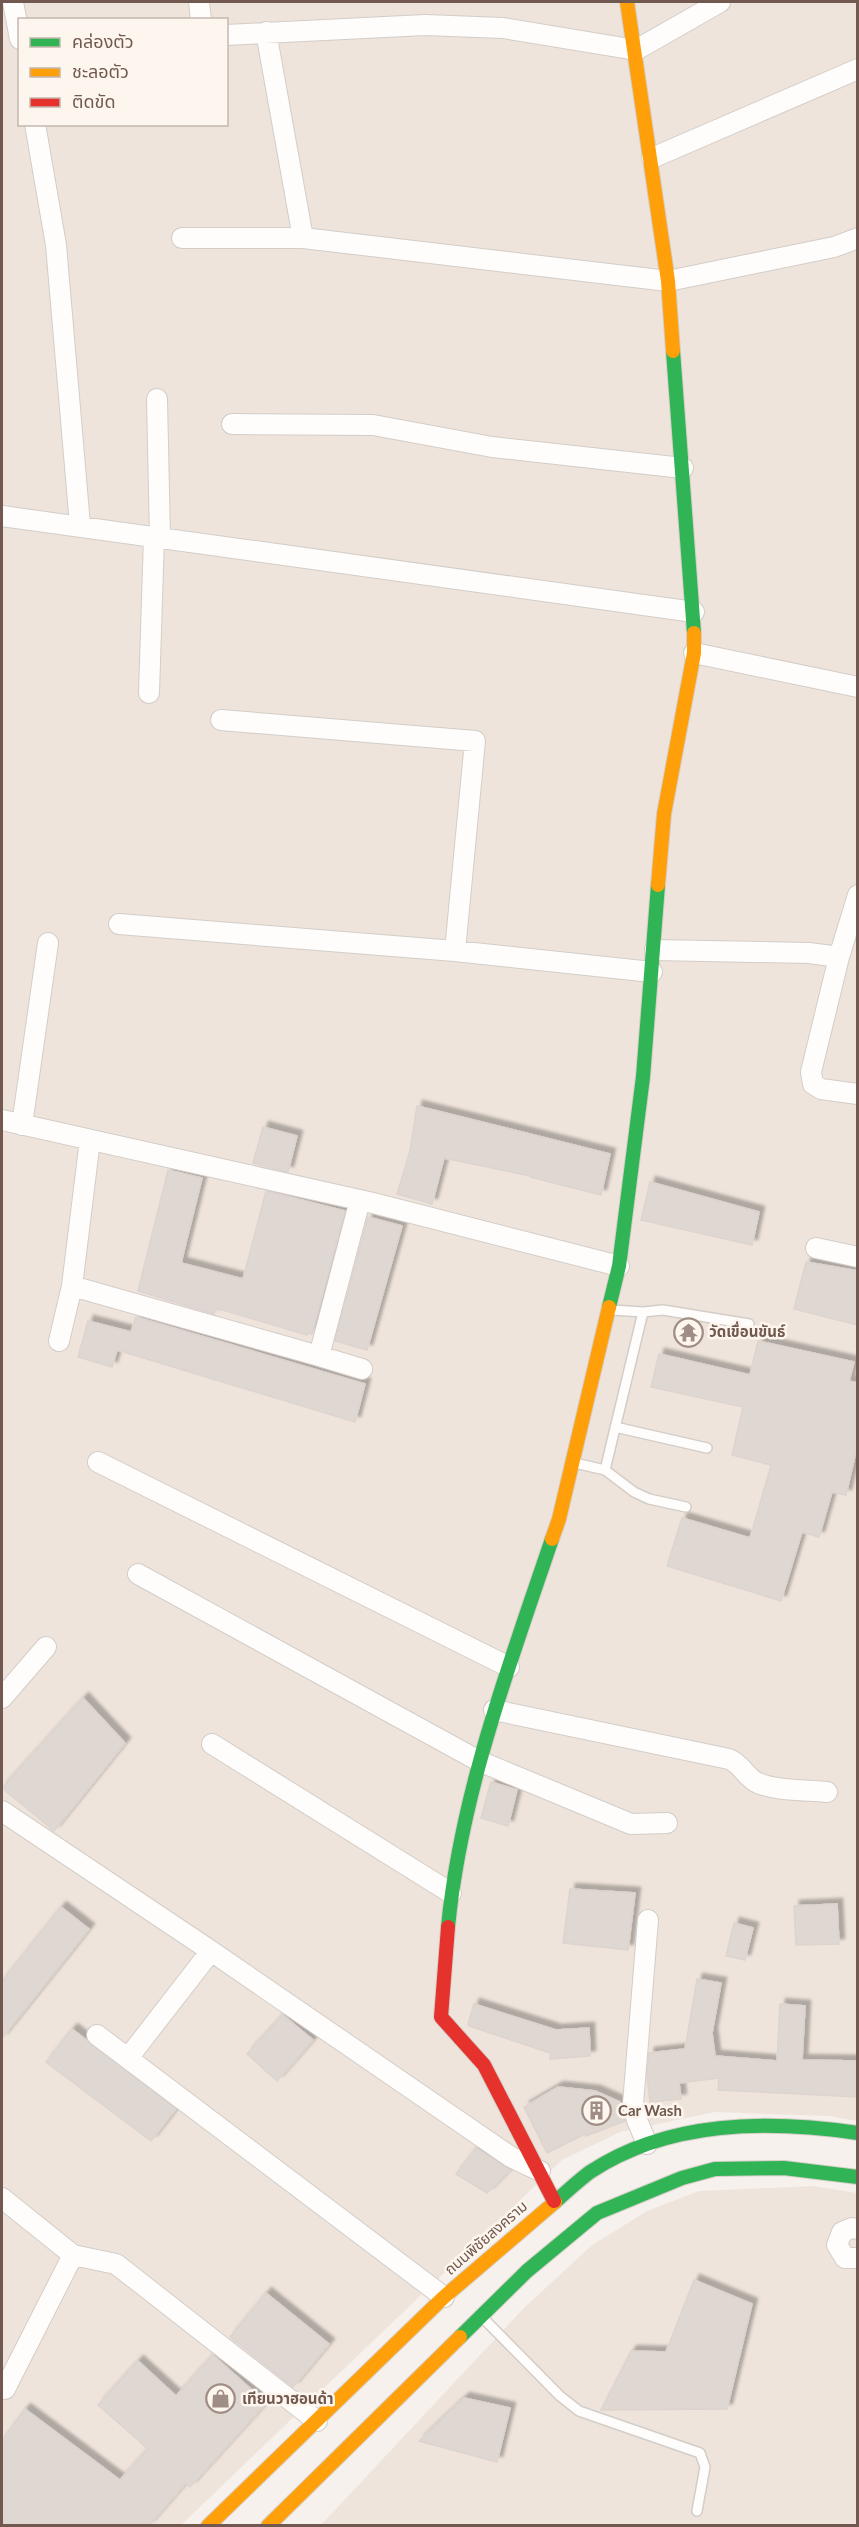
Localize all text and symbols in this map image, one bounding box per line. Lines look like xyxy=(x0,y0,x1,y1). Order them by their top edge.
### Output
legend xyxy=(18,18,228,126)
text: คล่องตัว xyxy=(72,30,134,52)
text: ชะลอตัว xyxy=(72,60,129,82)
text: ติดขัด xyxy=(72,90,115,112)
temple icon: วัดเขื่อนขันธ์ xyxy=(672,1316,704,1348)
place label: วัดเขื่อนขันธ์ xyxy=(709,1321,786,1340)
building icon: Car Wash xyxy=(581,2095,613,2127)
place label: Car Wash xyxy=(618,2101,682,2119)
street label: ถนนพิชัยสงคราม xyxy=(440,2197,530,2278)
shop icon: เทียนวาฮอนด้า xyxy=(205,2383,237,2415)
place label: เทียนวาฮอนด้า xyxy=(242,2389,334,2407)

